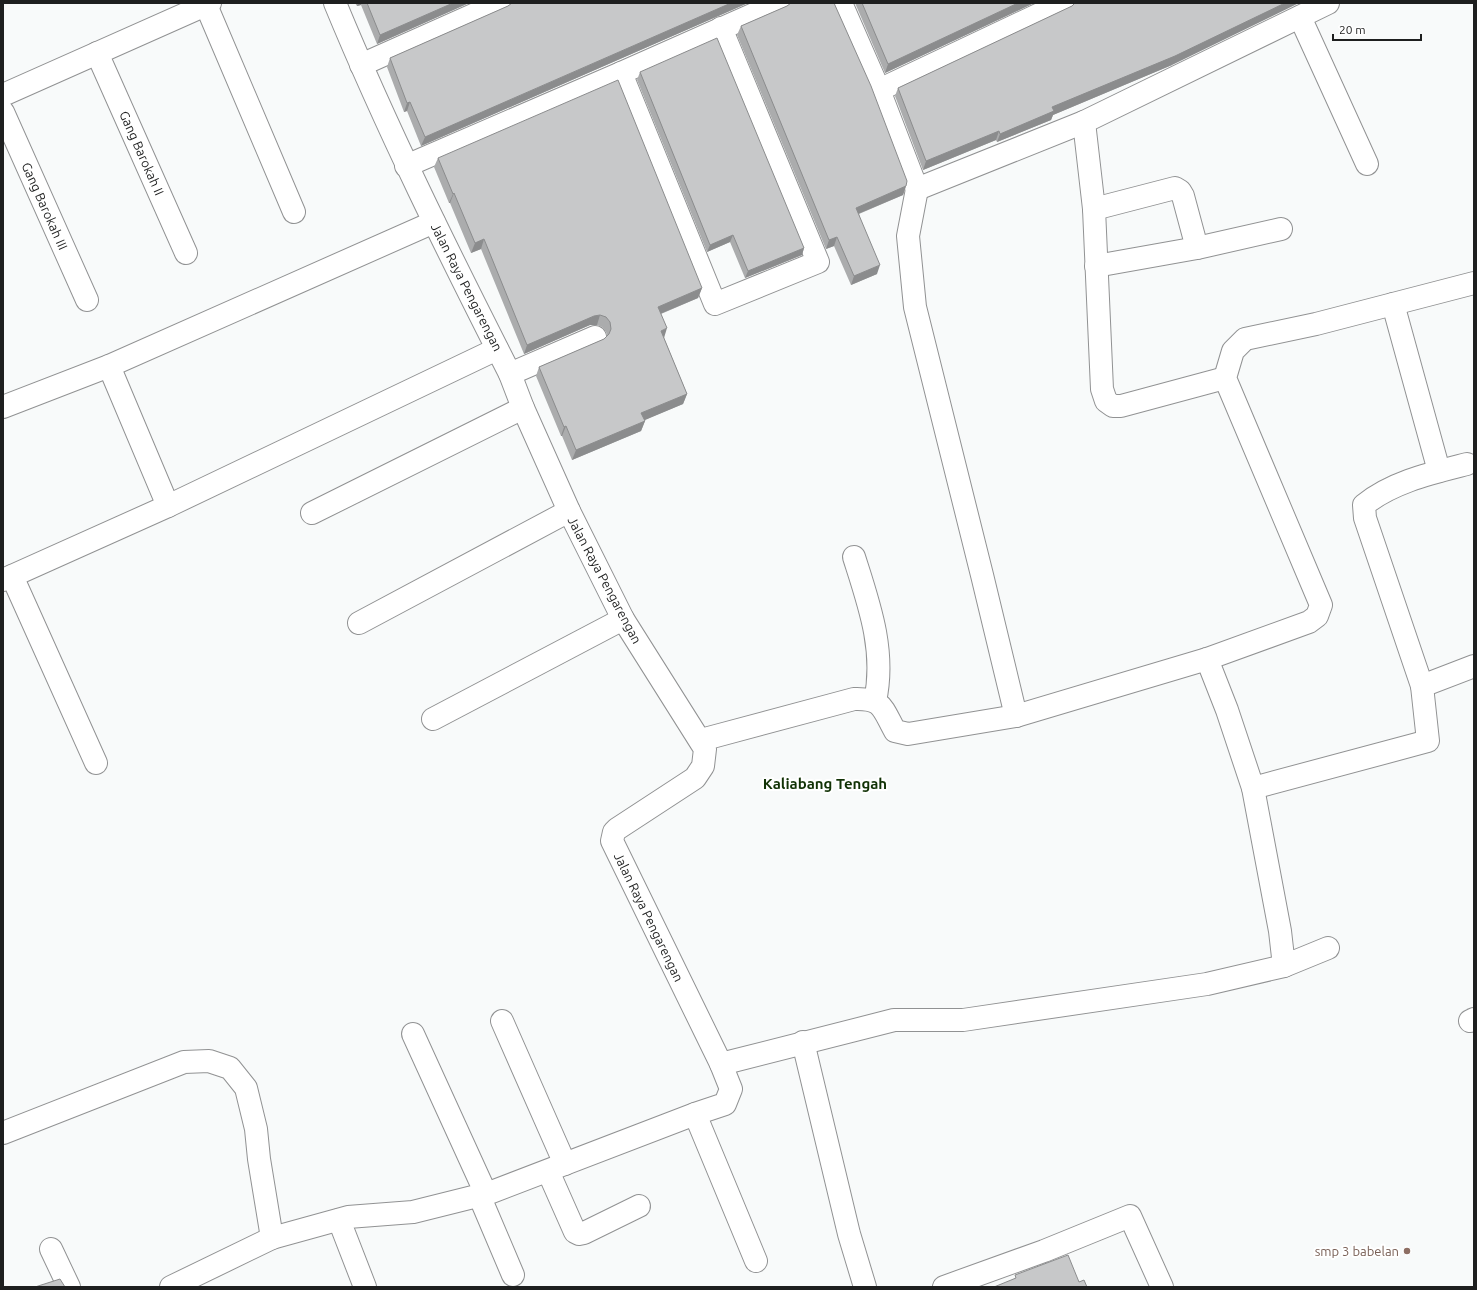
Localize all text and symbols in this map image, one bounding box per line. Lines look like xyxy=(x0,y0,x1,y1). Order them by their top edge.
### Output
scale bar xyxy=(1333,16,1421,42)
text: 20 m xyxy=(1339,23,1366,36)
street label: Gang Barokah II xyxy=(117,109,167,197)
street label: Gang Barokah III xyxy=(19,160,71,252)
street label: Jalan Raya Pengarengan xyxy=(429,221,505,353)
street label: Jalan Raya Pengarengan xyxy=(566,514,644,646)
district label: Kaliabang Tengah xyxy=(763,775,887,792)
street label: Jalan Raya Pengarengan xyxy=(612,850,686,984)
place label: smp 3 babelan xyxy=(1315,1244,1399,1258)
marker: smp 3 babelan xyxy=(1402,1246,1412,1256)

